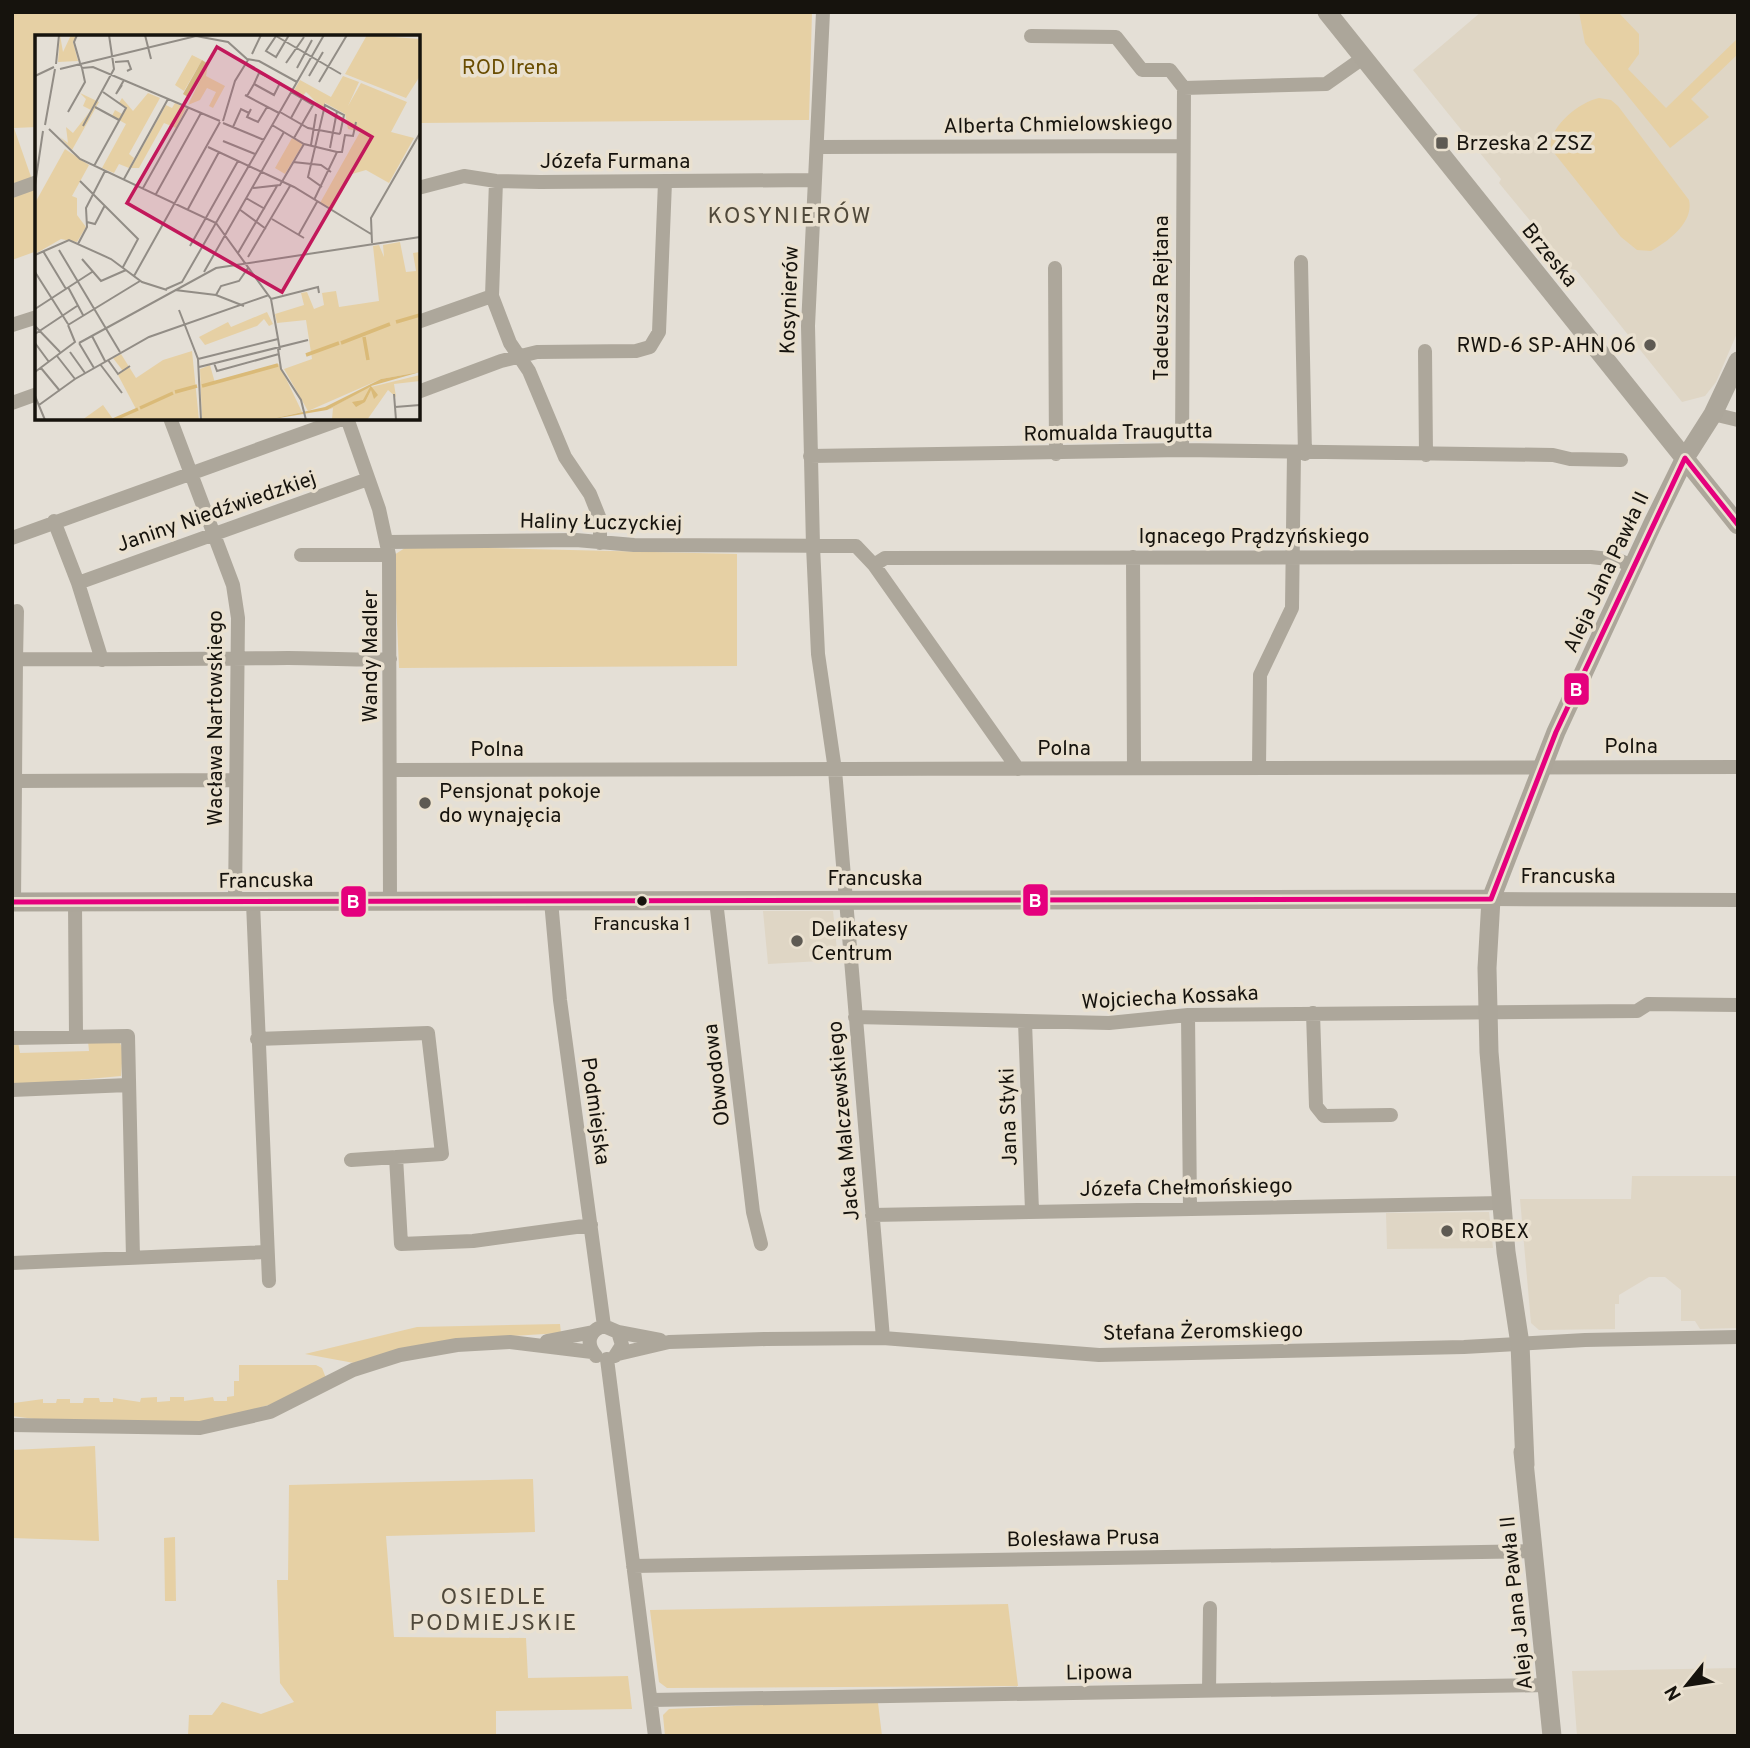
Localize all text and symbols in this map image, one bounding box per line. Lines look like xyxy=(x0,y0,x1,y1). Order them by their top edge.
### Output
inset map xyxy=(35,35,420,420)
park label: ROD Irena xyxy=(462,55,558,82)
street label: Alberta Chmielowskiego xyxy=(943,110,1173,141)
place label: Brzeska 2 ZSZ xyxy=(1456,131,1593,158)
marker: Brzeska 2 ZSZ xyxy=(1434,135,1450,151)
street label: Józefa Furmana xyxy=(540,149,690,176)
district label: KOSYNIERÓW xyxy=(707,201,873,232)
street label: Tadeusza Rejtana xyxy=(1149,215,1176,381)
street label: Brzeska xyxy=(1515,218,1583,293)
street label: Kosynierów xyxy=(775,245,806,355)
place label: RWD-6 SP-AHN 06 xyxy=(1456,333,1636,360)
marker: RWD-6 SP-AHN 06 xyxy=(1642,337,1658,353)
street label: Romualda Traugutta xyxy=(1023,418,1213,449)
street label: Janiny Niedźwiedzkiej xyxy=(113,466,320,559)
street label: Aleja Jana Pawła II xyxy=(1558,488,1657,658)
street label: Haliny Łuczyckiej xyxy=(519,509,682,538)
street label: Ignacego Prądzyńskiego xyxy=(1139,524,1370,551)
street label: Wandy Madler xyxy=(358,589,385,723)
street label: Wacława Nartowskiego xyxy=(203,610,230,826)
line badge: B xyxy=(1563,672,1590,706)
text: B xyxy=(1569,679,1583,703)
street label: Polna xyxy=(1604,734,1658,761)
street label: Polna xyxy=(1037,736,1091,763)
street label: Polna xyxy=(470,737,524,764)
place label: Pensjonat pokoje do wynajęcia xyxy=(439,779,601,830)
marker: Pensjonat pokoje do wynajęcia xyxy=(417,795,433,811)
street label: Francuska xyxy=(1520,864,1616,891)
street label: Francuska xyxy=(827,866,923,893)
street label: Francuska xyxy=(218,867,314,896)
line badge: B xyxy=(1022,883,1049,917)
line badge: B xyxy=(340,885,367,918)
text: B xyxy=(1028,890,1042,914)
text: B xyxy=(346,891,360,915)
marker: Francuska 1 xyxy=(635,894,649,908)
place label: Francuska 1 xyxy=(593,913,691,937)
place label: Delikatesy Centrum xyxy=(811,917,908,968)
marker: Delikatesy Centrum xyxy=(789,933,805,949)
street label: Wojciecha Kossaka xyxy=(1081,980,1259,1017)
street label: Jacka Malczewskiego xyxy=(822,1020,867,1222)
street label: Obwodowa xyxy=(698,1022,737,1128)
street label: Podmiejska xyxy=(574,1056,615,1167)
street label: Jana Styki xyxy=(994,1067,1025,1166)
street label: Józefa Chełmońskiego xyxy=(1079,1173,1293,1204)
place label: ROBEX xyxy=(1461,1219,1529,1246)
marker: ROBEX xyxy=(1439,1223,1455,1239)
street label: Stefana Żeromskiego xyxy=(1103,1317,1303,1348)
street label: Aleja Jana Pawła II xyxy=(1495,1514,1540,1691)
street label: Bolesława Prusa xyxy=(1006,1525,1160,1554)
district label: OSIEDLE PODMIEJSKIE xyxy=(410,1584,578,1639)
north arrow xyxy=(1652,1650,1722,1720)
street label: Lipowa xyxy=(1065,1659,1133,1688)
text: N xyxy=(1660,1681,1688,1704)

